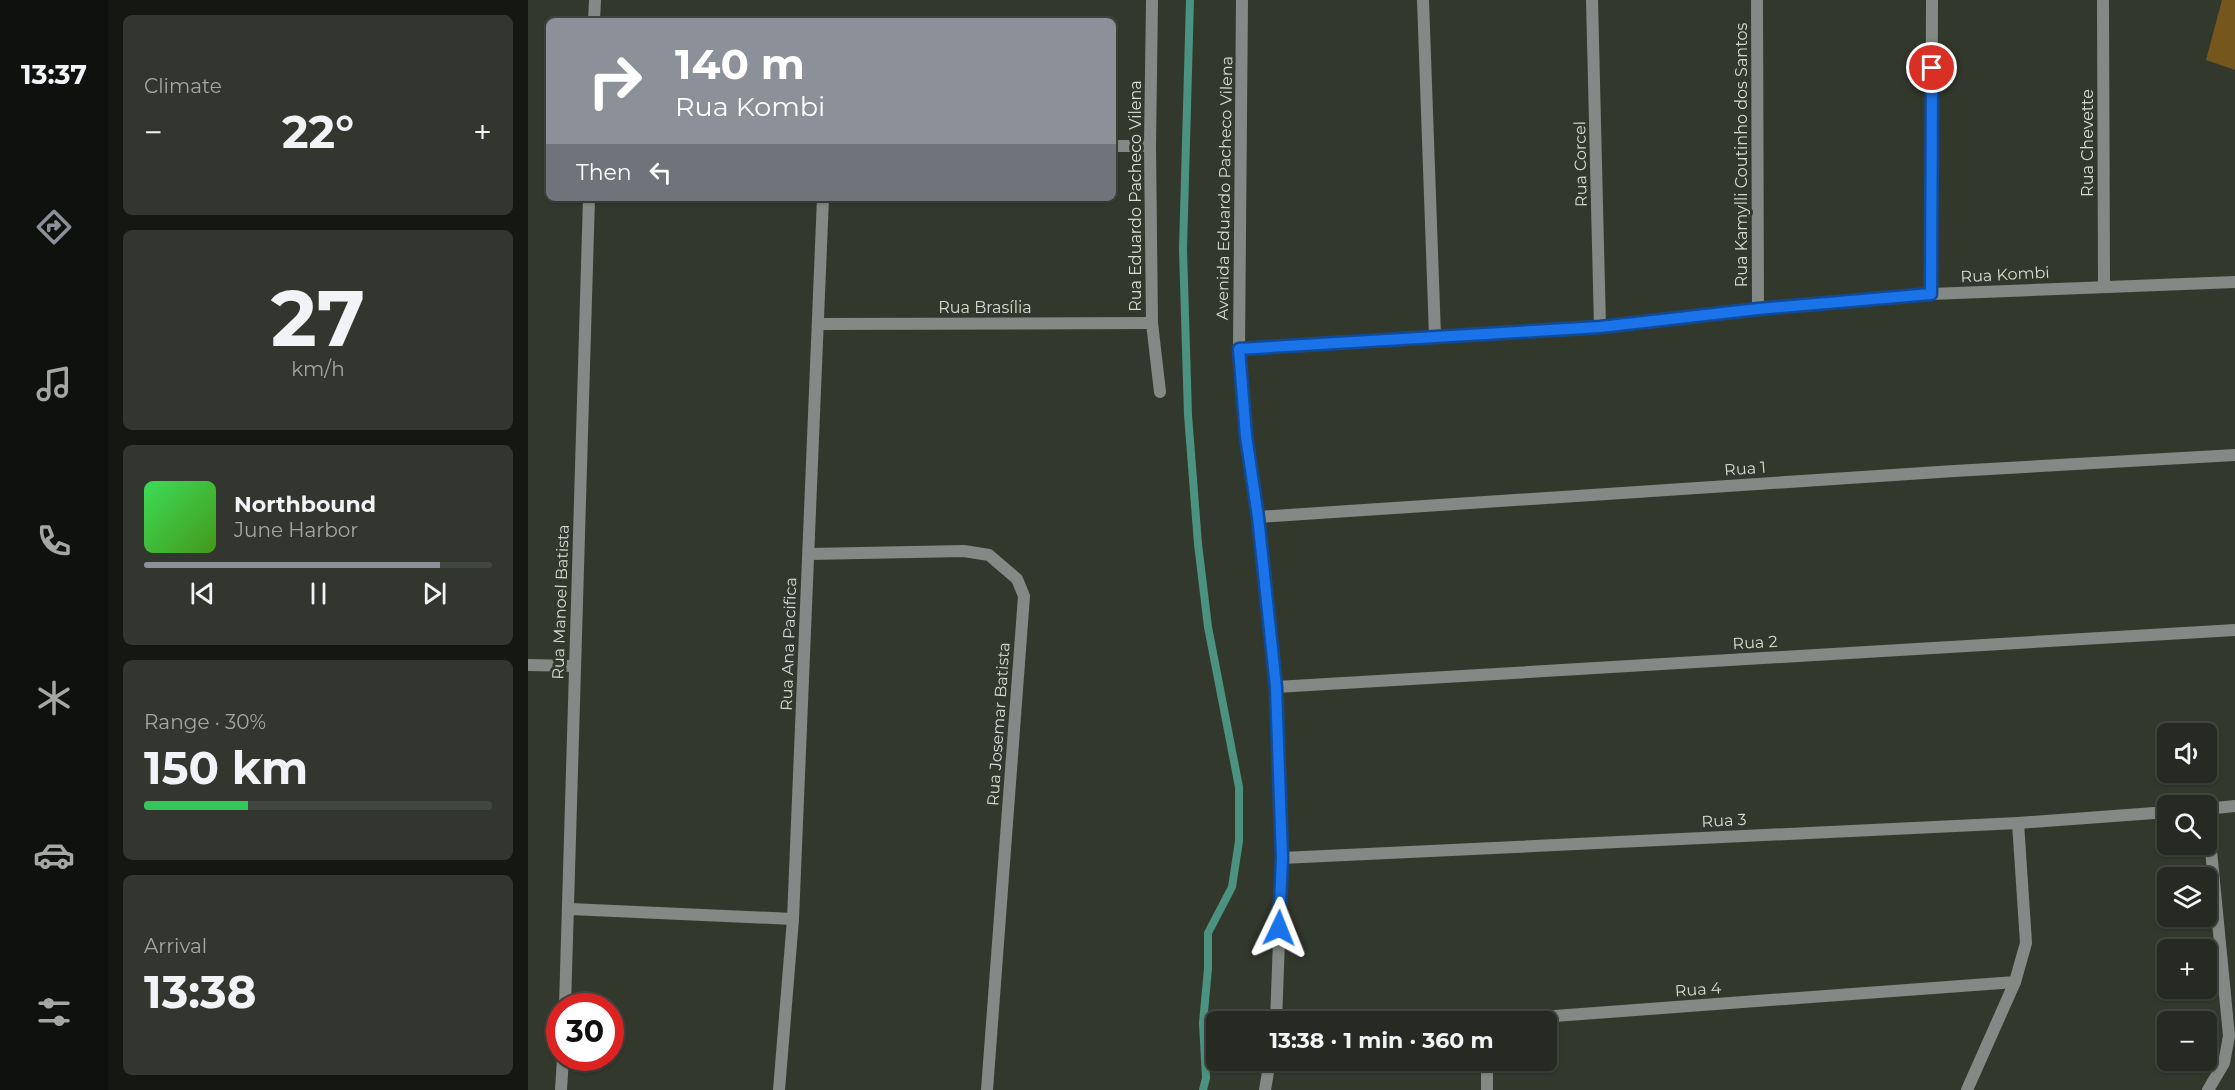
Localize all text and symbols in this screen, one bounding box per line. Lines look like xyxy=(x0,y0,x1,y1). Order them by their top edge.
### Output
street label: Rua Kamylli Coutinho dos Santos xyxy=(1732,23,1751,287)
text: 140 m xyxy=(675,38,805,90)
icon: right xyxy=(576,42,654,120)
pin xyxy=(1906,42,1957,93)
icon: arrive xyxy=(1915,51,1948,84)
street label: Avenida Eduardo Pacheco Vilena xyxy=(1213,56,1236,320)
text: 13:37 xyxy=(21,58,87,91)
text: Climate xyxy=(144,74,222,98)
street label: Rua Eduardo Pacheco Vilena xyxy=(1126,80,1145,312)
street label: Rua Chevette xyxy=(2078,89,2097,197)
text: Rua Kombi xyxy=(675,90,825,123)
text: 22° xyxy=(282,104,354,159)
text: − xyxy=(144,112,163,152)
text: + xyxy=(473,112,492,152)
street label: Rua Corcel xyxy=(1570,121,1591,207)
icon: left xyxy=(644,156,677,189)
text: Then xyxy=(576,159,632,186)
icon: directions xyxy=(33,206,75,248)
street label: Rua Kombi xyxy=(1960,263,2050,286)
text: 27 xyxy=(271,270,365,366)
street label: Rua Brasília xyxy=(938,298,1032,317)
text: km/h xyxy=(291,357,345,381)
icon: music xyxy=(33,363,75,405)
street label: Rua 1 xyxy=(1724,458,1767,479)
text: Northbound xyxy=(234,491,376,518)
text: June Harbor xyxy=(234,518,358,542)
icon: phone xyxy=(33,520,75,562)
street label: Rua Manoel Batista xyxy=(548,524,573,680)
icon: previous xyxy=(186,577,219,610)
icon: pause xyxy=(302,577,335,610)
icon: next xyxy=(418,577,451,610)
street label: Rua Ana Pacifica xyxy=(777,577,800,711)
street label: Rua 2 xyxy=(1732,632,1778,653)
street label: Rua Josemar Batista xyxy=(983,641,1014,807)
icon: climate xyxy=(33,677,75,719)
text: Range · 30% xyxy=(144,710,266,734)
map controls xyxy=(2157,723,2217,1071)
button: sound xyxy=(2157,723,2217,783)
text: 150 km xyxy=(144,740,308,795)
button: search xyxy=(2157,795,2217,855)
street label: Rua 3 xyxy=(1701,810,1747,831)
icon: car xyxy=(33,834,75,876)
button: layers xyxy=(2157,867,2217,927)
position arrow xyxy=(1247,896,1311,960)
text: Arrival xyxy=(144,934,207,958)
button: + xyxy=(2157,939,2217,999)
text: 13:38 xyxy=(144,964,256,1019)
street label: Rua 4 xyxy=(1674,978,1722,1001)
icon: filters xyxy=(33,991,75,1033)
speed limit sign: 30 xyxy=(546,993,624,1071)
button: − xyxy=(2157,1011,2217,1071)
text: 13:38 · 1 min · 360 m xyxy=(1269,1027,1494,1054)

